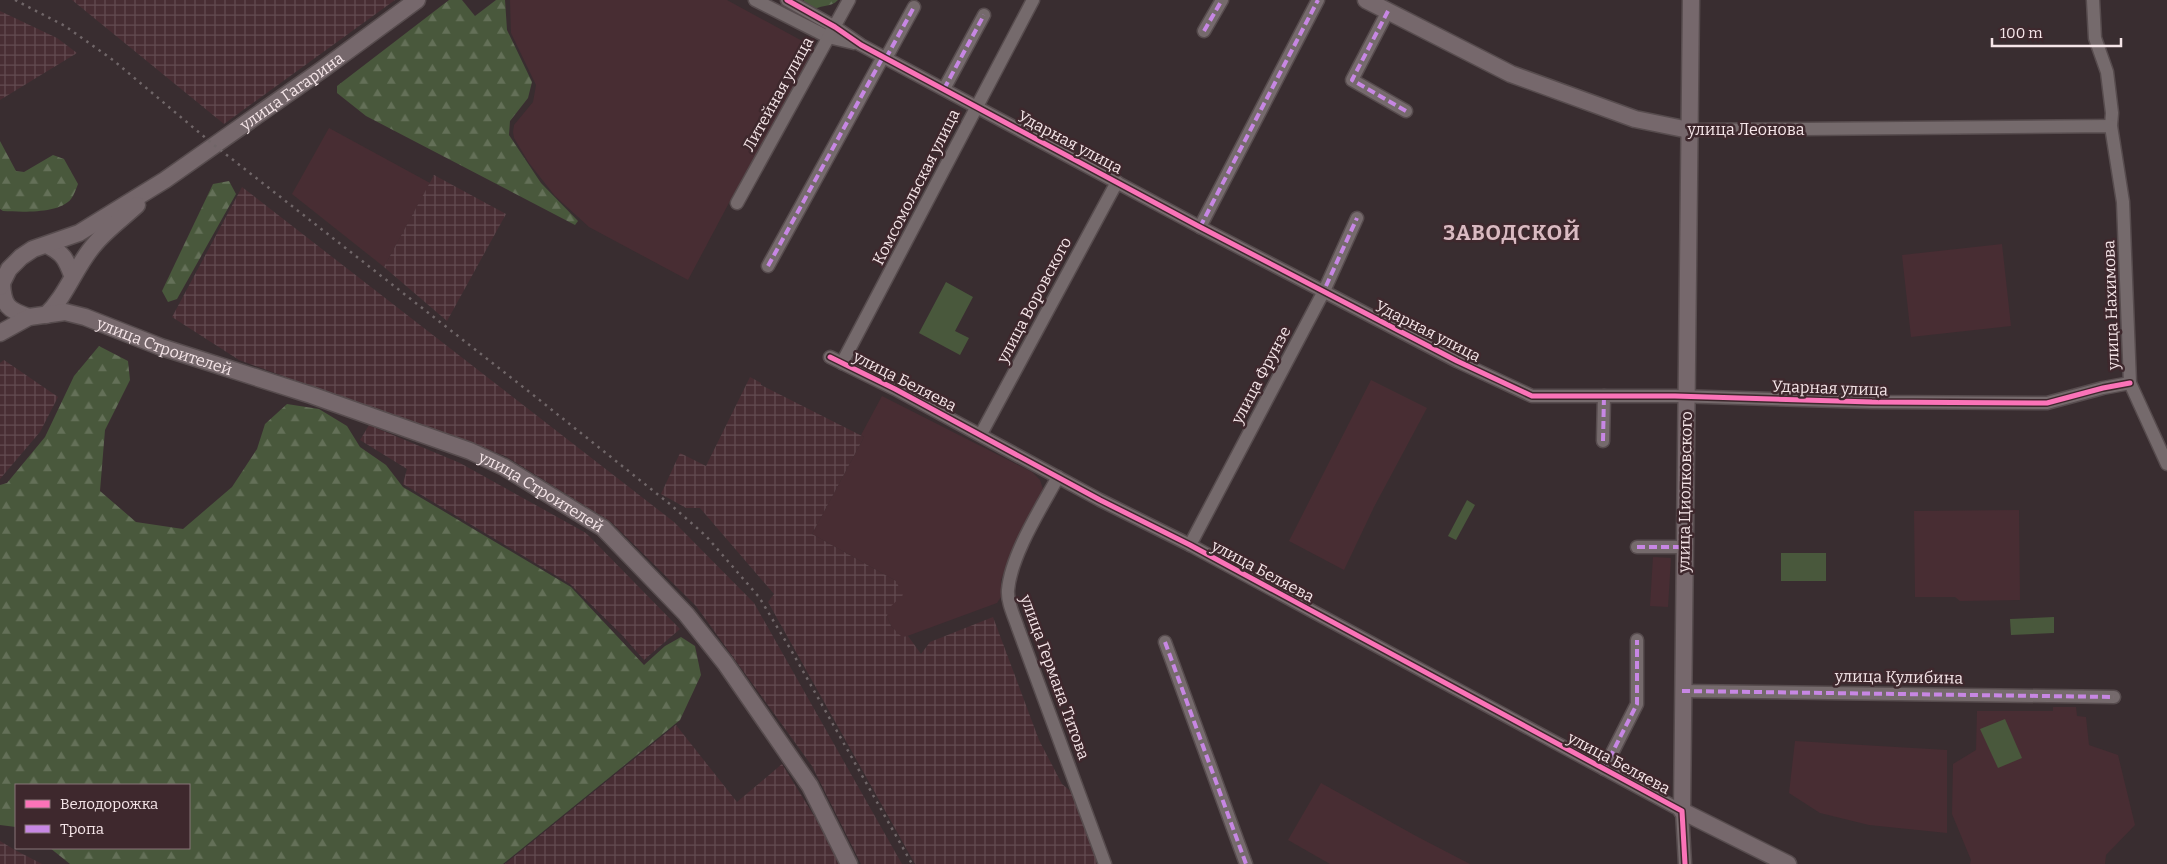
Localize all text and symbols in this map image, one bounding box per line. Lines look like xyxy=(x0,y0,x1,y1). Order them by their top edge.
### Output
scale bar xyxy=(1992,15,2121,47)
text: 100 m xyxy=(2000,24,2043,42)
street label: Литейная улица xyxy=(739,33,817,154)
street label: улица Гагарина xyxy=(235,48,347,135)
street label: Комсомольская улица xyxy=(868,106,964,268)
street label: Ударная улица xyxy=(1014,106,1126,178)
street label: улица Леонова xyxy=(1687,120,1805,139)
district label: ЗАВОДСКОЙ xyxy=(1443,219,1581,246)
street label: улица Воровского xyxy=(992,234,1075,367)
street label: улица Нахимова xyxy=(2099,240,2123,371)
street label: Ударная улица xyxy=(1372,296,1484,366)
street label: улица Строителей xyxy=(93,313,235,379)
street label: улица Фрунзе xyxy=(1227,323,1295,428)
street label: улица Беляева xyxy=(849,346,960,415)
street label: Ударная улица xyxy=(1772,376,1889,400)
street label: улица Циолковского xyxy=(1674,411,1696,574)
street label: улица Строителей xyxy=(475,447,608,536)
street label: улица Беляева xyxy=(1208,535,1318,606)
street label: улица Германа Титова xyxy=(1016,591,1094,762)
street label: улица Кулибина xyxy=(1834,666,1963,688)
street label: улица Беляева xyxy=(1564,727,1674,798)
legend xyxy=(15,784,190,849)
text: Велодорожка xyxy=(60,795,158,813)
text: Тропа xyxy=(60,820,104,838)

